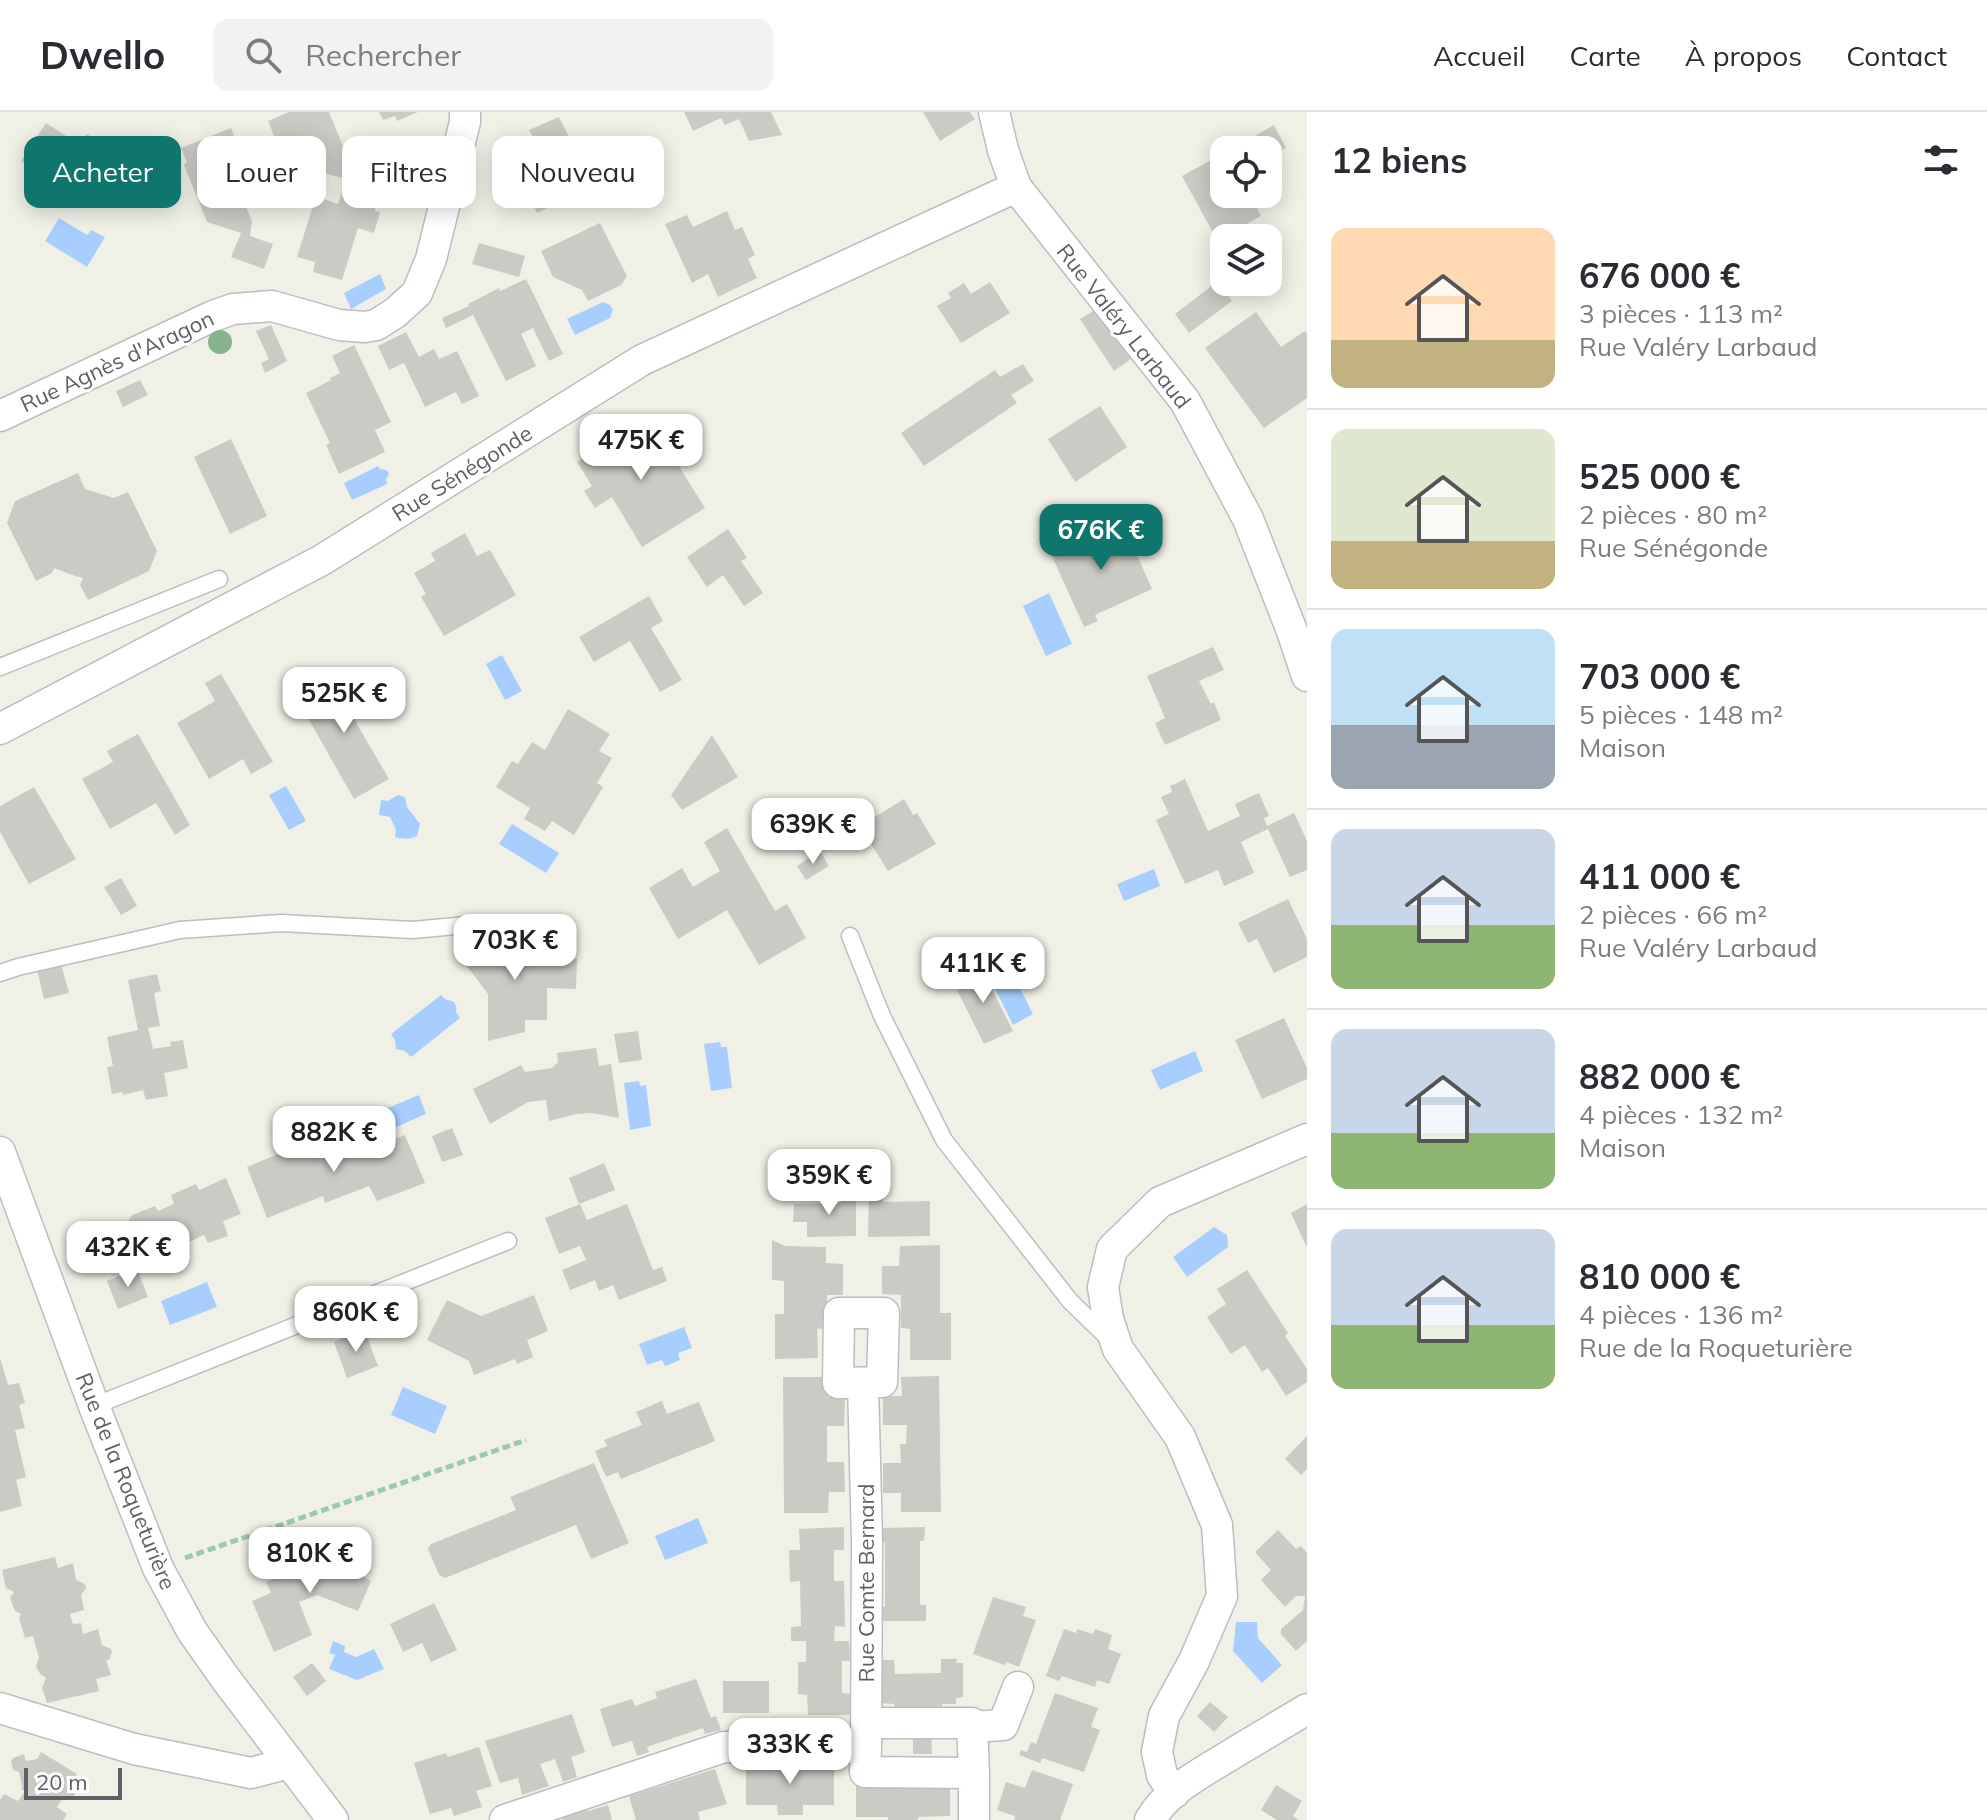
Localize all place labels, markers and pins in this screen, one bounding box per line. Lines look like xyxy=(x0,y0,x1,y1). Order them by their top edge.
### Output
pin: 475K € xyxy=(576,414,706,482)
pin: 676K € xyxy=(1036,504,1166,572)
pin: 525K € xyxy=(279,667,409,735)
pin: 639K € xyxy=(748,798,878,866)
pin: 703K € xyxy=(450,914,580,982)
pin: 411K € xyxy=(918,937,1048,1005)
pin: 882K € xyxy=(269,1106,399,1174)
pin: 359K € xyxy=(764,1149,894,1217)
pin: 432K € xyxy=(63,1221,193,1289)
pin: 860K € xyxy=(291,1286,421,1354)
pin: 810K € xyxy=(245,1527,375,1595)
pin: 333K € xyxy=(725,1718,855,1786)

